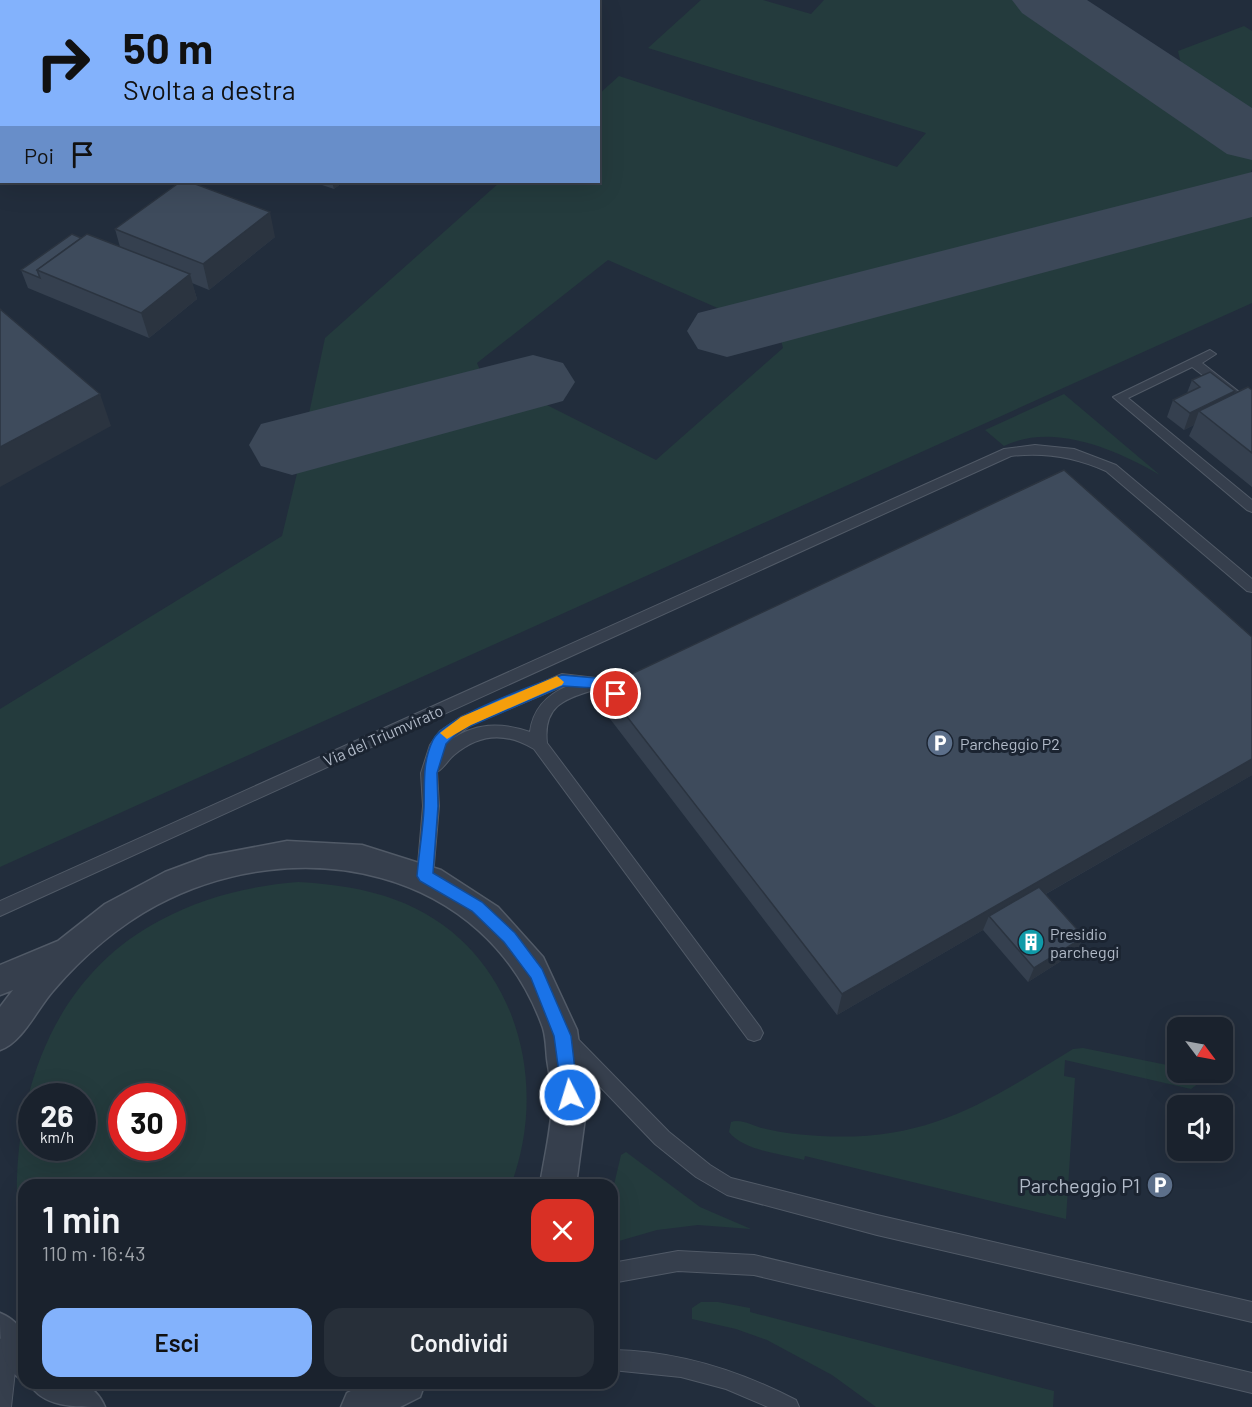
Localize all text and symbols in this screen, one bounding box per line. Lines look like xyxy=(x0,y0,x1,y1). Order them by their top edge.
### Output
text: 50 m xyxy=(123,22,213,72)
icon: right xyxy=(24,24,102,102)
text: Svolta a destra xyxy=(123,73,296,105)
icon: arrive xyxy=(66,138,99,171)
text: Poi xyxy=(24,142,54,168)
pin xyxy=(590,668,641,719)
icon: arrive xyxy=(599,677,632,710)
street label: Via del Triumvirato xyxy=(320,700,446,770)
parking icon: Parcheggio P2 xyxy=(925,728,955,758)
place label: Parcheggio P2 xyxy=(960,734,1060,753)
place label: Presidio parcheggi xyxy=(1050,924,1119,961)
building icon: Presidio parcheggi xyxy=(1016,927,1046,957)
north arrow xyxy=(1167,1017,1233,1083)
map controls xyxy=(1167,1017,1233,1161)
position arrow xyxy=(538,1063,602,1127)
speed limit sign: 30 xyxy=(108,1083,186,1161)
button: sound xyxy=(1167,1095,1233,1161)
text: 26 xyxy=(41,1097,73,1133)
text: km/h xyxy=(40,1128,74,1146)
parking icon: Parcheggio P1 xyxy=(1145,1170,1175,1200)
place label: Parcheggio P1 xyxy=(1019,1173,1140,1197)
text: 1 min xyxy=(42,1197,121,1240)
button: close xyxy=(531,1199,594,1262)
text: 110 m · 16:43 xyxy=(42,1241,146,1265)
button: Esci xyxy=(42,1308,312,1377)
button: Condividi xyxy=(324,1308,594,1377)

